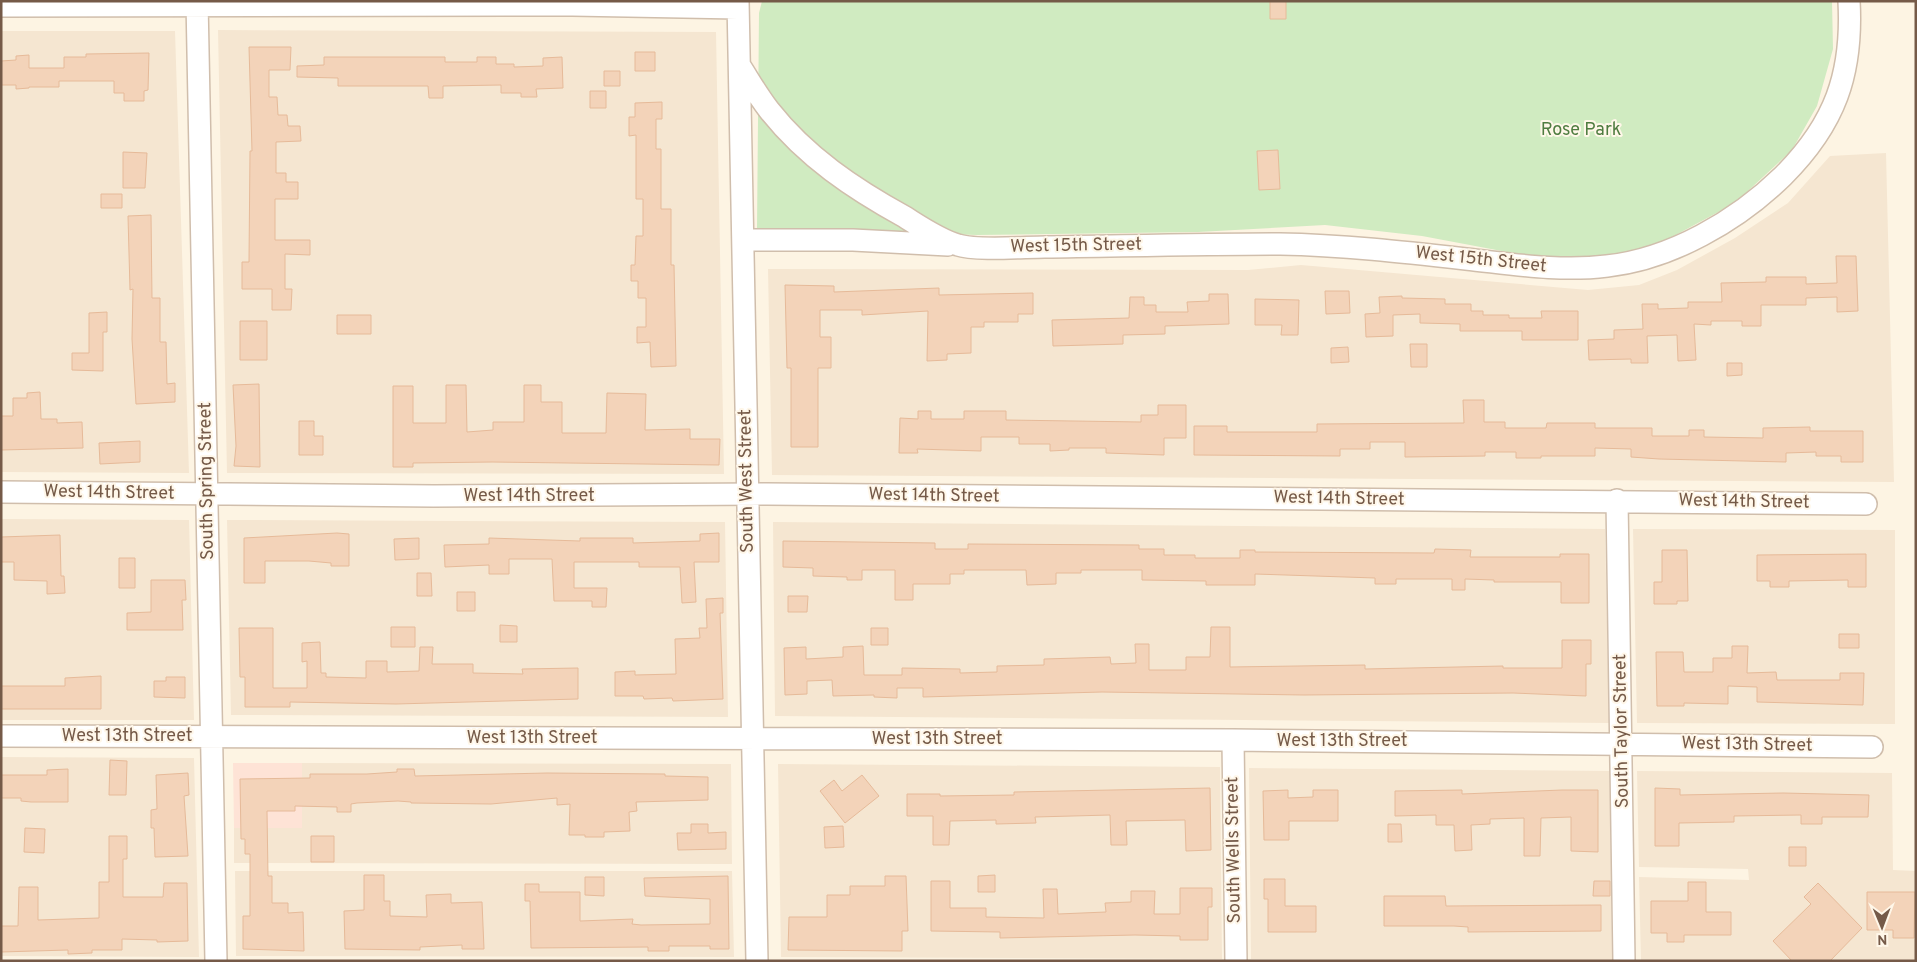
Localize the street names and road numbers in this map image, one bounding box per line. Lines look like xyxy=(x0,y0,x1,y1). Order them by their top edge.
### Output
street label: West 15th Street xyxy=(1010,233,1142,259)
street label: West 15th Street xyxy=(1414,242,1548,278)
street label: South Spring Street xyxy=(194,402,220,560)
street label: South West Street xyxy=(734,409,760,553)
street label: West 14th Street xyxy=(43,480,175,506)
street label: West 14th Street xyxy=(868,483,1000,509)
street label: West 14th Street xyxy=(463,485,595,508)
street label: West 14th Street xyxy=(1273,486,1405,512)
street label: West 14th Street xyxy=(1678,489,1810,515)
street label: South Taylor Street xyxy=(1609,654,1635,808)
street label: West 13th Street xyxy=(61,725,193,748)
street label: West 13th Street xyxy=(466,727,598,750)
street label: West 13th Street xyxy=(871,728,1003,751)
street label: West 13th Street xyxy=(1276,730,1408,753)
street label: West 13th Street xyxy=(1681,732,1813,758)
street label: South Wells Street xyxy=(1221,776,1247,924)

